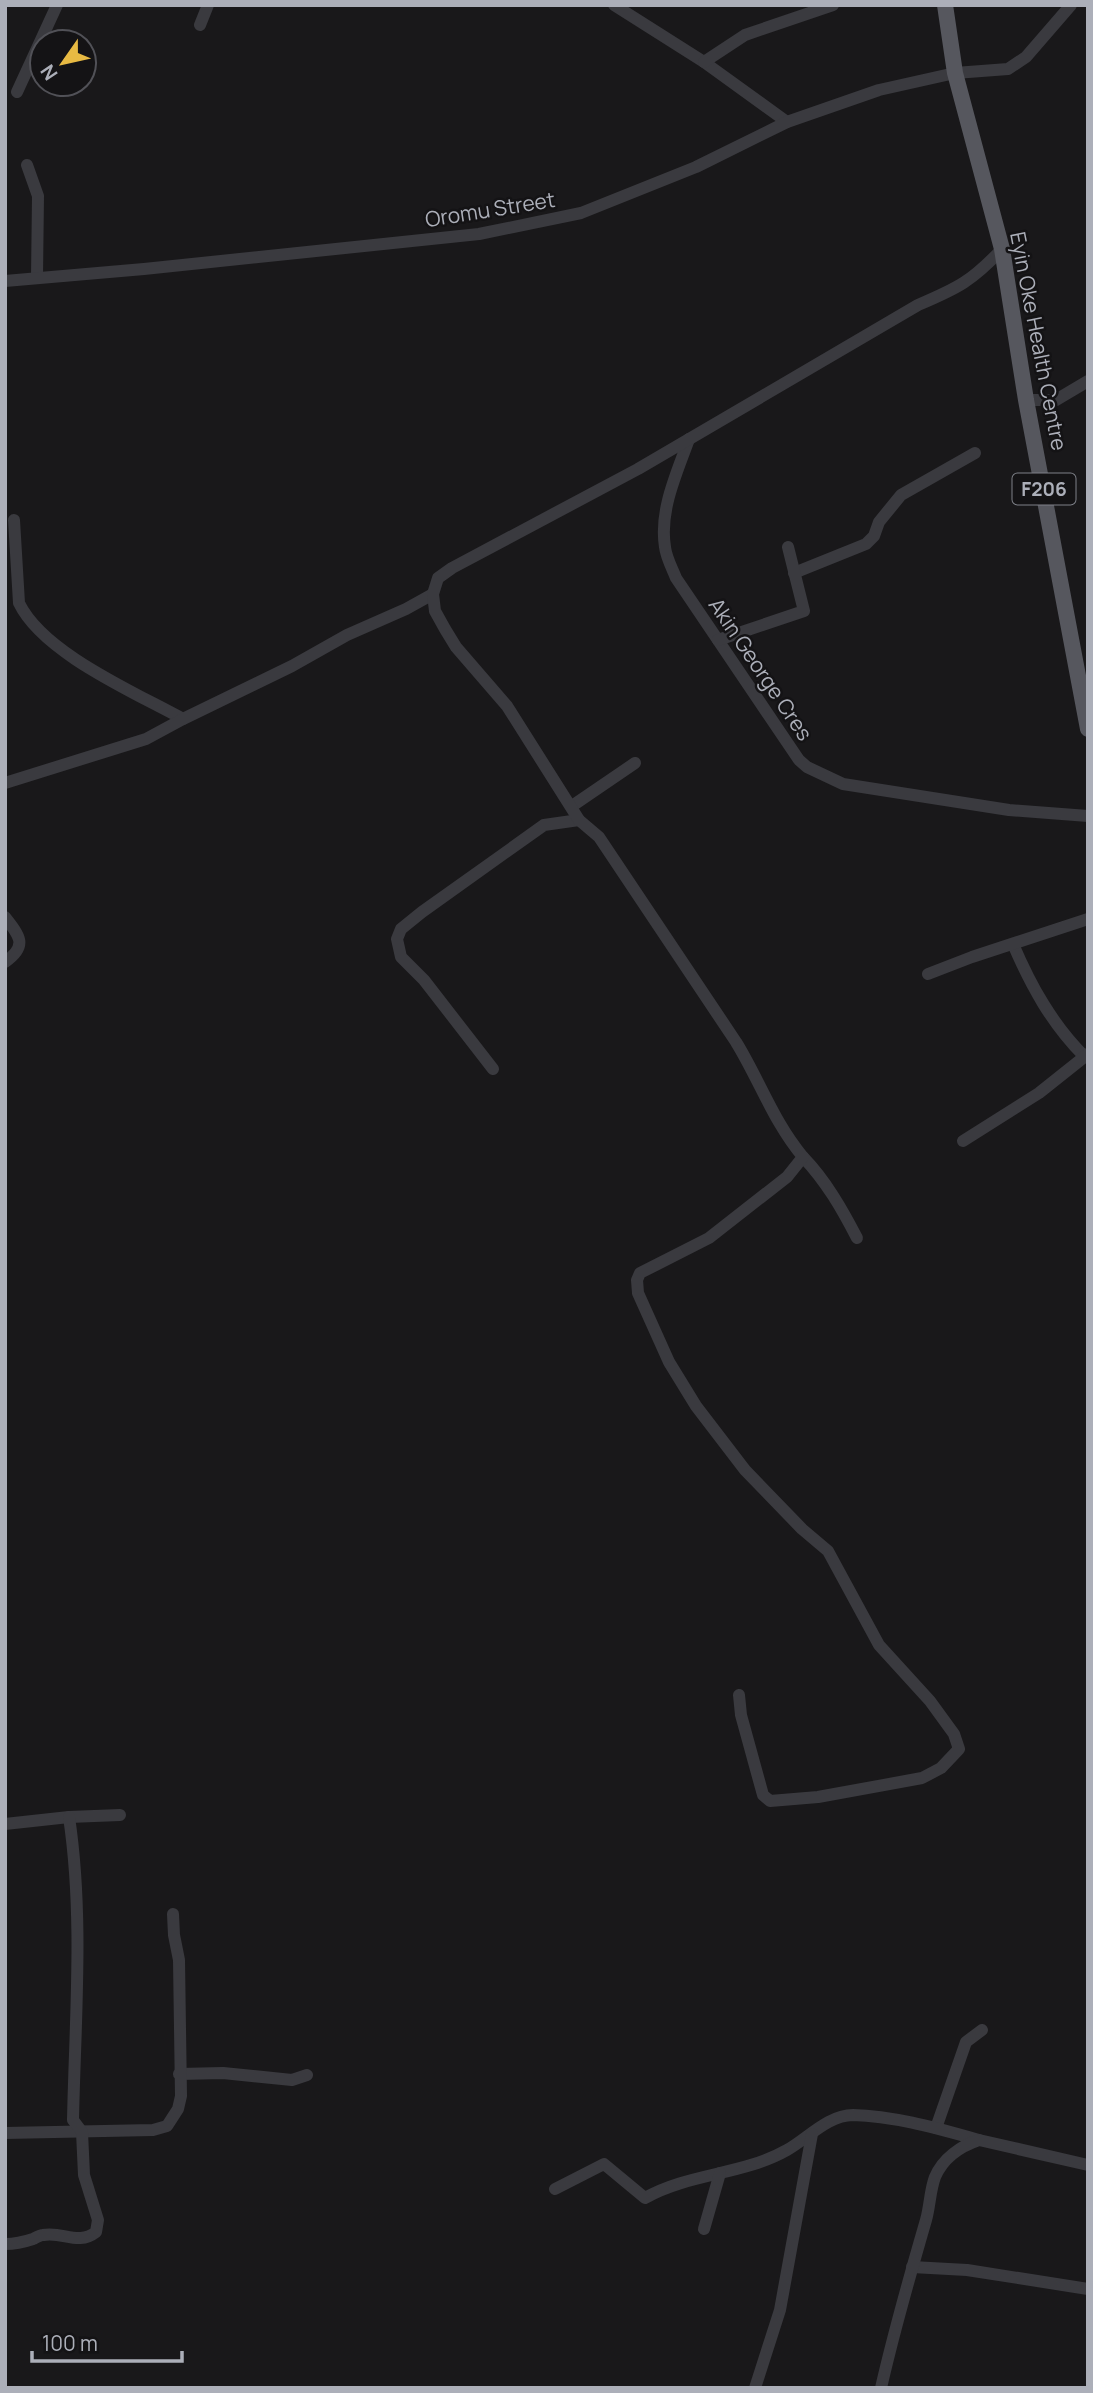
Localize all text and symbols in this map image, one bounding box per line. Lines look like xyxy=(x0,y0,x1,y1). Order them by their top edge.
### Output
north arrow xyxy=(28,28,98,98)
text: N xyxy=(34,60,64,85)
street label: Oromu Street xyxy=(423,185,557,233)
street label: Eyin Oke Health Centre xyxy=(1004,229,1074,453)
road number: F206 xyxy=(1012,474,1076,504)
street label: Akin George Cres xyxy=(703,592,819,746)
scale bar xyxy=(32,2320,182,2364)
text: 100 m xyxy=(42,2329,98,2357)

